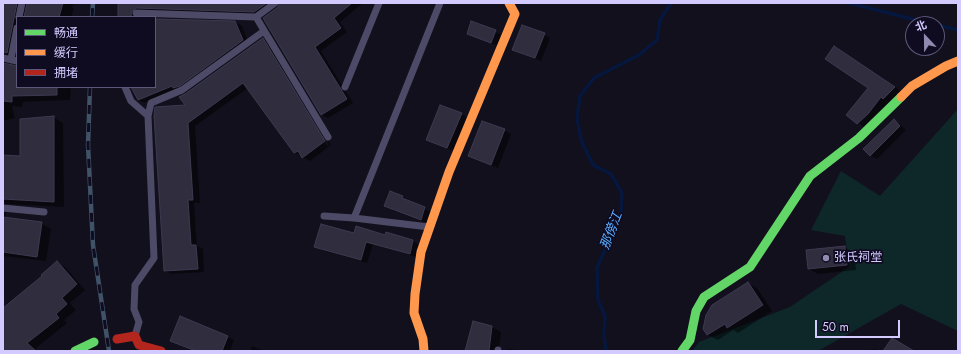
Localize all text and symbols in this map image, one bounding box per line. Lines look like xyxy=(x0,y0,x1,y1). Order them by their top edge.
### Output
legend xyxy=(16,16,156,88)
north arrow xyxy=(905,16,945,56)
text: 北 xyxy=(913,16,929,35)
text: 畅通 xyxy=(54,24,78,42)
text: 缓行 xyxy=(54,44,78,62)
text: 拥堵 xyxy=(54,64,78,82)
water label: 那傍江 xyxy=(598,210,626,252)
place label: 张氏祠堂 xyxy=(834,251,882,265)
marker: 张氏祠堂 xyxy=(821,253,831,263)
scale bar xyxy=(817,312,902,338)
text: 50 m xyxy=(822,318,849,336)

